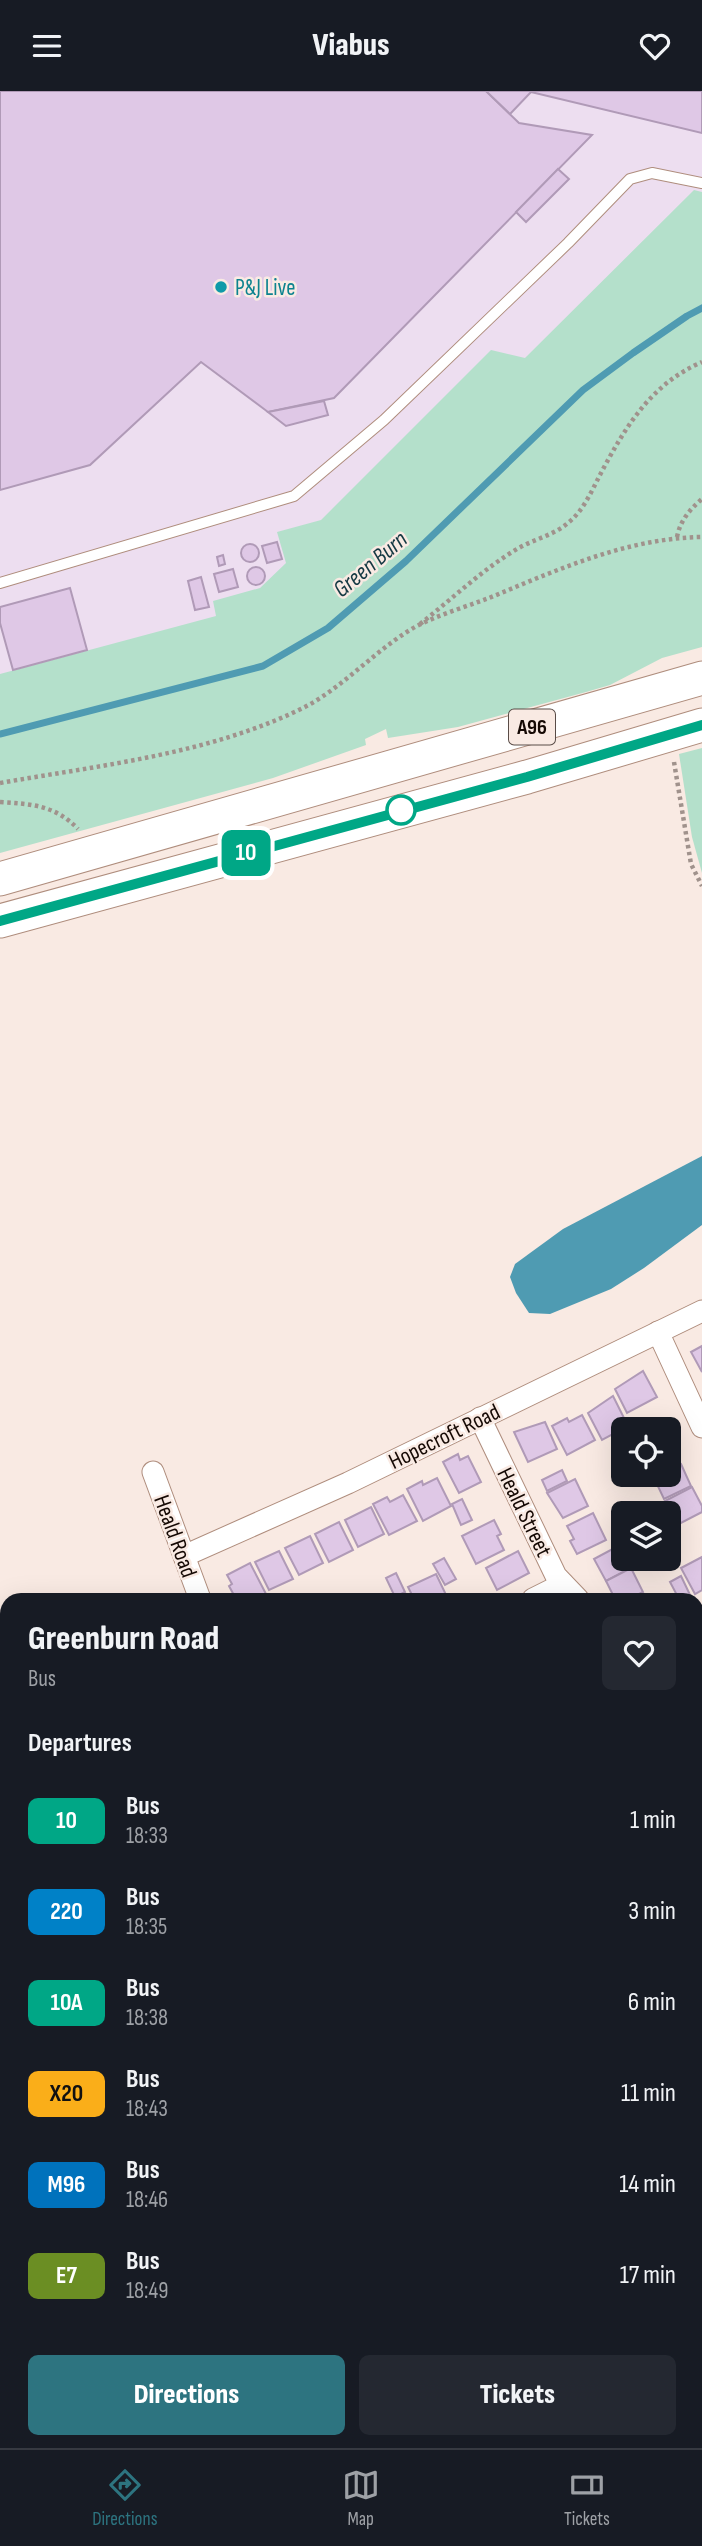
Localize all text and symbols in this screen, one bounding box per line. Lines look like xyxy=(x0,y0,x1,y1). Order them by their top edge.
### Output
text: Viabus xyxy=(312,26,390,65)
icon: menu xyxy=(28,27,66,65)
icon: heart xyxy=(636,27,674,65)
place label: P&J Live xyxy=(235,274,295,302)
marker: P&J Live xyxy=(213,279,229,295)
water label: Green Burn xyxy=(327,525,413,604)
road number: A96 xyxy=(509,709,555,745)
unlabelled marker xyxy=(386,795,416,825)
line badge: 10 xyxy=(215,830,278,876)
text: 10 xyxy=(236,838,256,867)
street label: Hopecroft Road xyxy=(384,1398,505,1476)
map controls xyxy=(611,1417,681,1571)
button: locate xyxy=(611,1417,681,1487)
street label: Heald Street xyxy=(491,1463,558,1562)
street label: Heald Road xyxy=(147,1491,203,1581)
button: layers xyxy=(611,1501,681,1571)
button: heart xyxy=(602,1616,676,1690)
text: Greenburn Road xyxy=(28,1619,219,1659)
text: Bus xyxy=(28,1665,56,1693)
text: Departures xyxy=(28,1728,132,1759)
text: Bus xyxy=(126,1791,160,1822)
text: 1 min xyxy=(630,1805,676,1836)
text: 10 xyxy=(56,1806,77,1835)
text: 18:33 xyxy=(126,1822,168,1850)
text: Bus xyxy=(126,1882,160,1913)
text: 3 min xyxy=(628,1896,676,1927)
text: 220 xyxy=(50,1897,83,1926)
text: 18:35 xyxy=(126,1913,167,1941)
text: Bus xyxy=(126,1973,160,2004)
text: 6 min xyxy=(628,1987,676,2018)
text: 10A xyxy=(50,1988,83,2017)
text: 18:38 xyxy=(126,2004,168,2032)
text: Bus xyxy=(126,2064,160,2095)
text: 11 min xyxy=(621,2078,676,2109)
text: X20 xyxy=(50,2079,83,2108)
text: 18:43 xyxy=(126,2095,168,2123)
text: Bus xyxy=(126,2155,160,2186)
text: 14 min xyxy=(619,2169,676,2200)
text: M96 xyxy=(48,2170,85,2199)
text: 18:46 xyxy=(126,2186,168,2214)
text: Bus xyxy=(126,2246,160,2277)
text: 17 min xyxy=(620,2260,676,2291)
text: E7 xyxy=(56,2261,77,2290)
text: 18:49 xyxy=(126,2277,168,2305)
button: Directions xyxy=(28,2355,345,2435)
button: Tickets xyxy=(359,2355,676,2435)
tab: Directions xyxy=(92,2466,157,2531)
tab: Map xyxy=(342,2466,380,2531)
tab: Tickets xyxy=(564,2466,610,2531)

